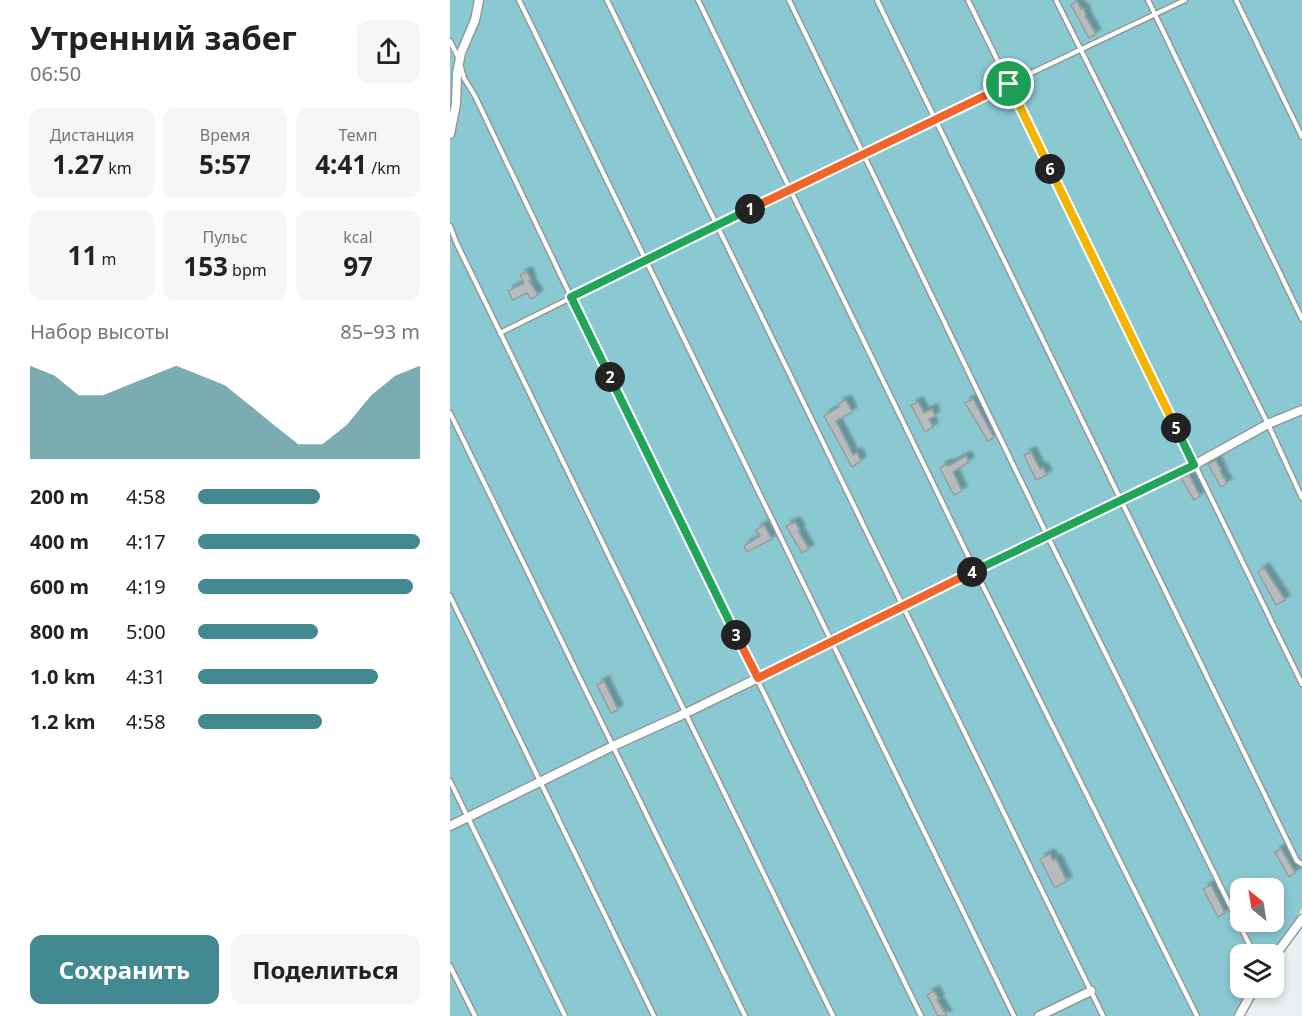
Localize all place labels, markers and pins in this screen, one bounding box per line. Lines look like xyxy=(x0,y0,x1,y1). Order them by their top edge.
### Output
pin xyxy=(983,58,1034,109)
pin: 6 xyxy=(1035,154,1065,184)
pin: 1 xyxy=(735,194,765,224)
pin: 2 xyxy=(595,362,625,392)
pin: 5 xyxy=(1161,413,1191,443)
pin: 4 xyxy=(957,557,987,587)
pin: 3 xyxy=(721,620,751,650)

